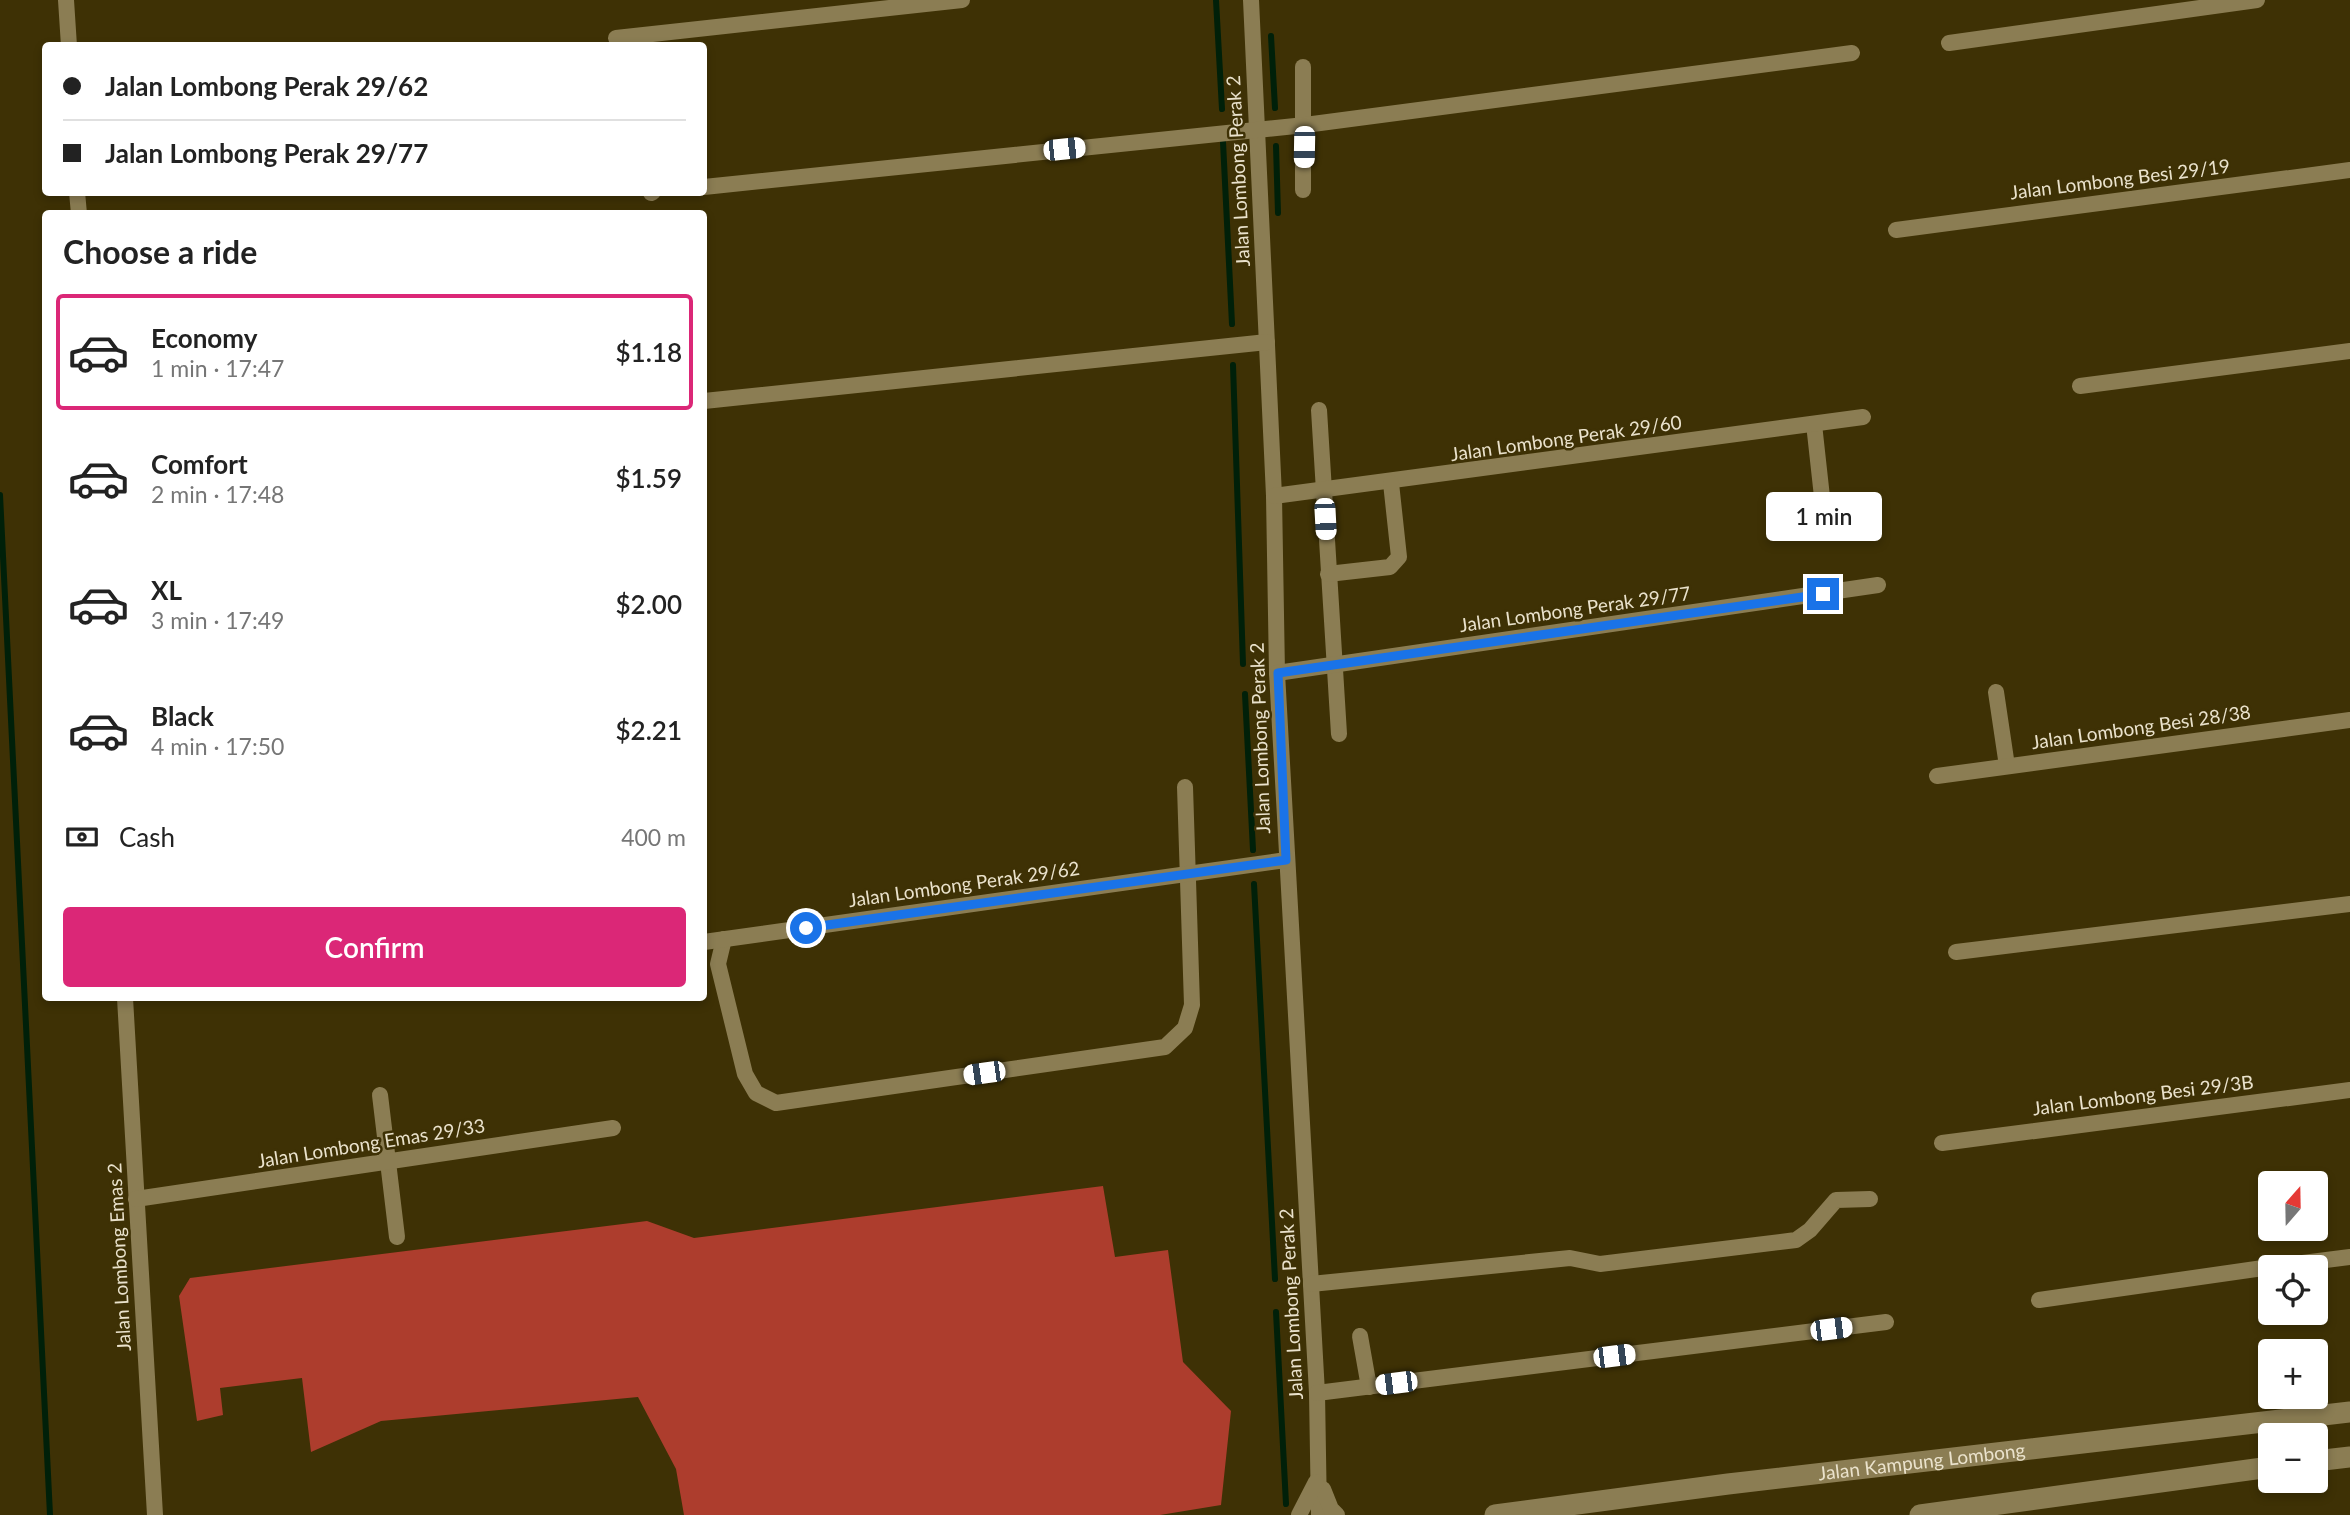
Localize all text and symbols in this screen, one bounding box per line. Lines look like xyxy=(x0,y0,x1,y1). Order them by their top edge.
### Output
text: Jalan Lombong Perak 29/62 xyxy=(105,70,428,102)
street label: Jalan Lombong Perak 2 xyxy=(1221,75,1254,267)
car xyxy=(1294,126,1315,168)
car xyxy=(1043,136,1086,162)
text: Jalan Lombong Perak 29/77 xyxy=(105,137,428,169)
street label: Jalan Lombong Besi 29/19 xyxy=(2009,154,2231,203)
text: Choose a ride xyxy=(63,232,257,271)
icon: car xyxy=(67,321,130,384)
text: Economy xyxy=(151,322,257,354)
text: $1.18 xyxy=(616,336,682,368)
text: 1 min · 17:47 xyxy=(151,354,284,382)
street label: Jalan Lombong Perak 29/60 xyxy=(1449,410,1683,465)
icon: car xyxy=(67,447,130,510)
text: Comfort xyxy=(151,448,248,480)
text: $1.59 xyxy=(616,462,682,494)
text: 2 min · 17:48 xyxy=(151,480,284,508)
callout: 1 min xyxy=(1765,492,1881,542)
car xyxy=(1314,497,1337,541)
text: 1 min xyxy=(1796,502,1852,530)
icon: car xyxy=(67,573,130,636)
text: XL xyxy=(151,574,182,606)
route end xyxy=(1807,578,1839,610)
street label: Jalan Lombong Perak 29/77 xyxy=(1458,581,1692,636)
text: $2.00 xyxy=(616,588,682,620)
text: 3 min · 17:49 xyxy=(151,606,284,634)
street label: Jalan Lombong Perak 2 xyxy=(1245,642,1274,834)
icon: car xyxy=(67,699,130,762)
text: Black xyxy=(151,700,214,732)
street label: Jalan Lombong Besi 28/38 xyxy=(2030,700,2252,753)
text: $2.21 xyxy=(616,714,682,746)
text: 4 min · 17:50 xyxy=(151,732,284,760)
icon: cash xyxy=(63,818,101,856)
text: Cash xyxy=(119,821,175,853)
text: 400 m xyxy=(621,823,686,851)
street label: Jalan Lombong Perak 29/62 xyxy=(847,856,1081,911)
button: Confirm xyxy=(63,907,686,987)
route start xyxy=(790,912,822,944)
car xyxy=(962,1060,1007,1086)
street label: Jalan Lombong Besi 29/3B xyxy=(2031,1070,2255,1119)
street label: Jalan Lombong Emas 29/33 xyxy=(255,1113,486,1172)
street label: Jalan Lombong Emas 2 xyxy=(102,1162,135,1352)
north arrow xyxy=(2258,1171,2328,1241)
map controls xyxy=(2258,1171,2328,1493)
street label: Jalan Lombong Perak 2 xyxy=(1274,1208,1307,1400)
button: locate xyxy=(2258,1255,2328,1325)
car xyxy=(1809,1316,1854,1342)
button: + xyxy=(2258,1339,2328,1409)
car xyxy=(1592,1343,1637,1369)
car xyxy=(1374,1370,1419,1396)
button: − xyxy=(2258,1423,2328,1493)
street label: Jalan Kampung Lombong xyxy=(1817,1438,2026,1484)

